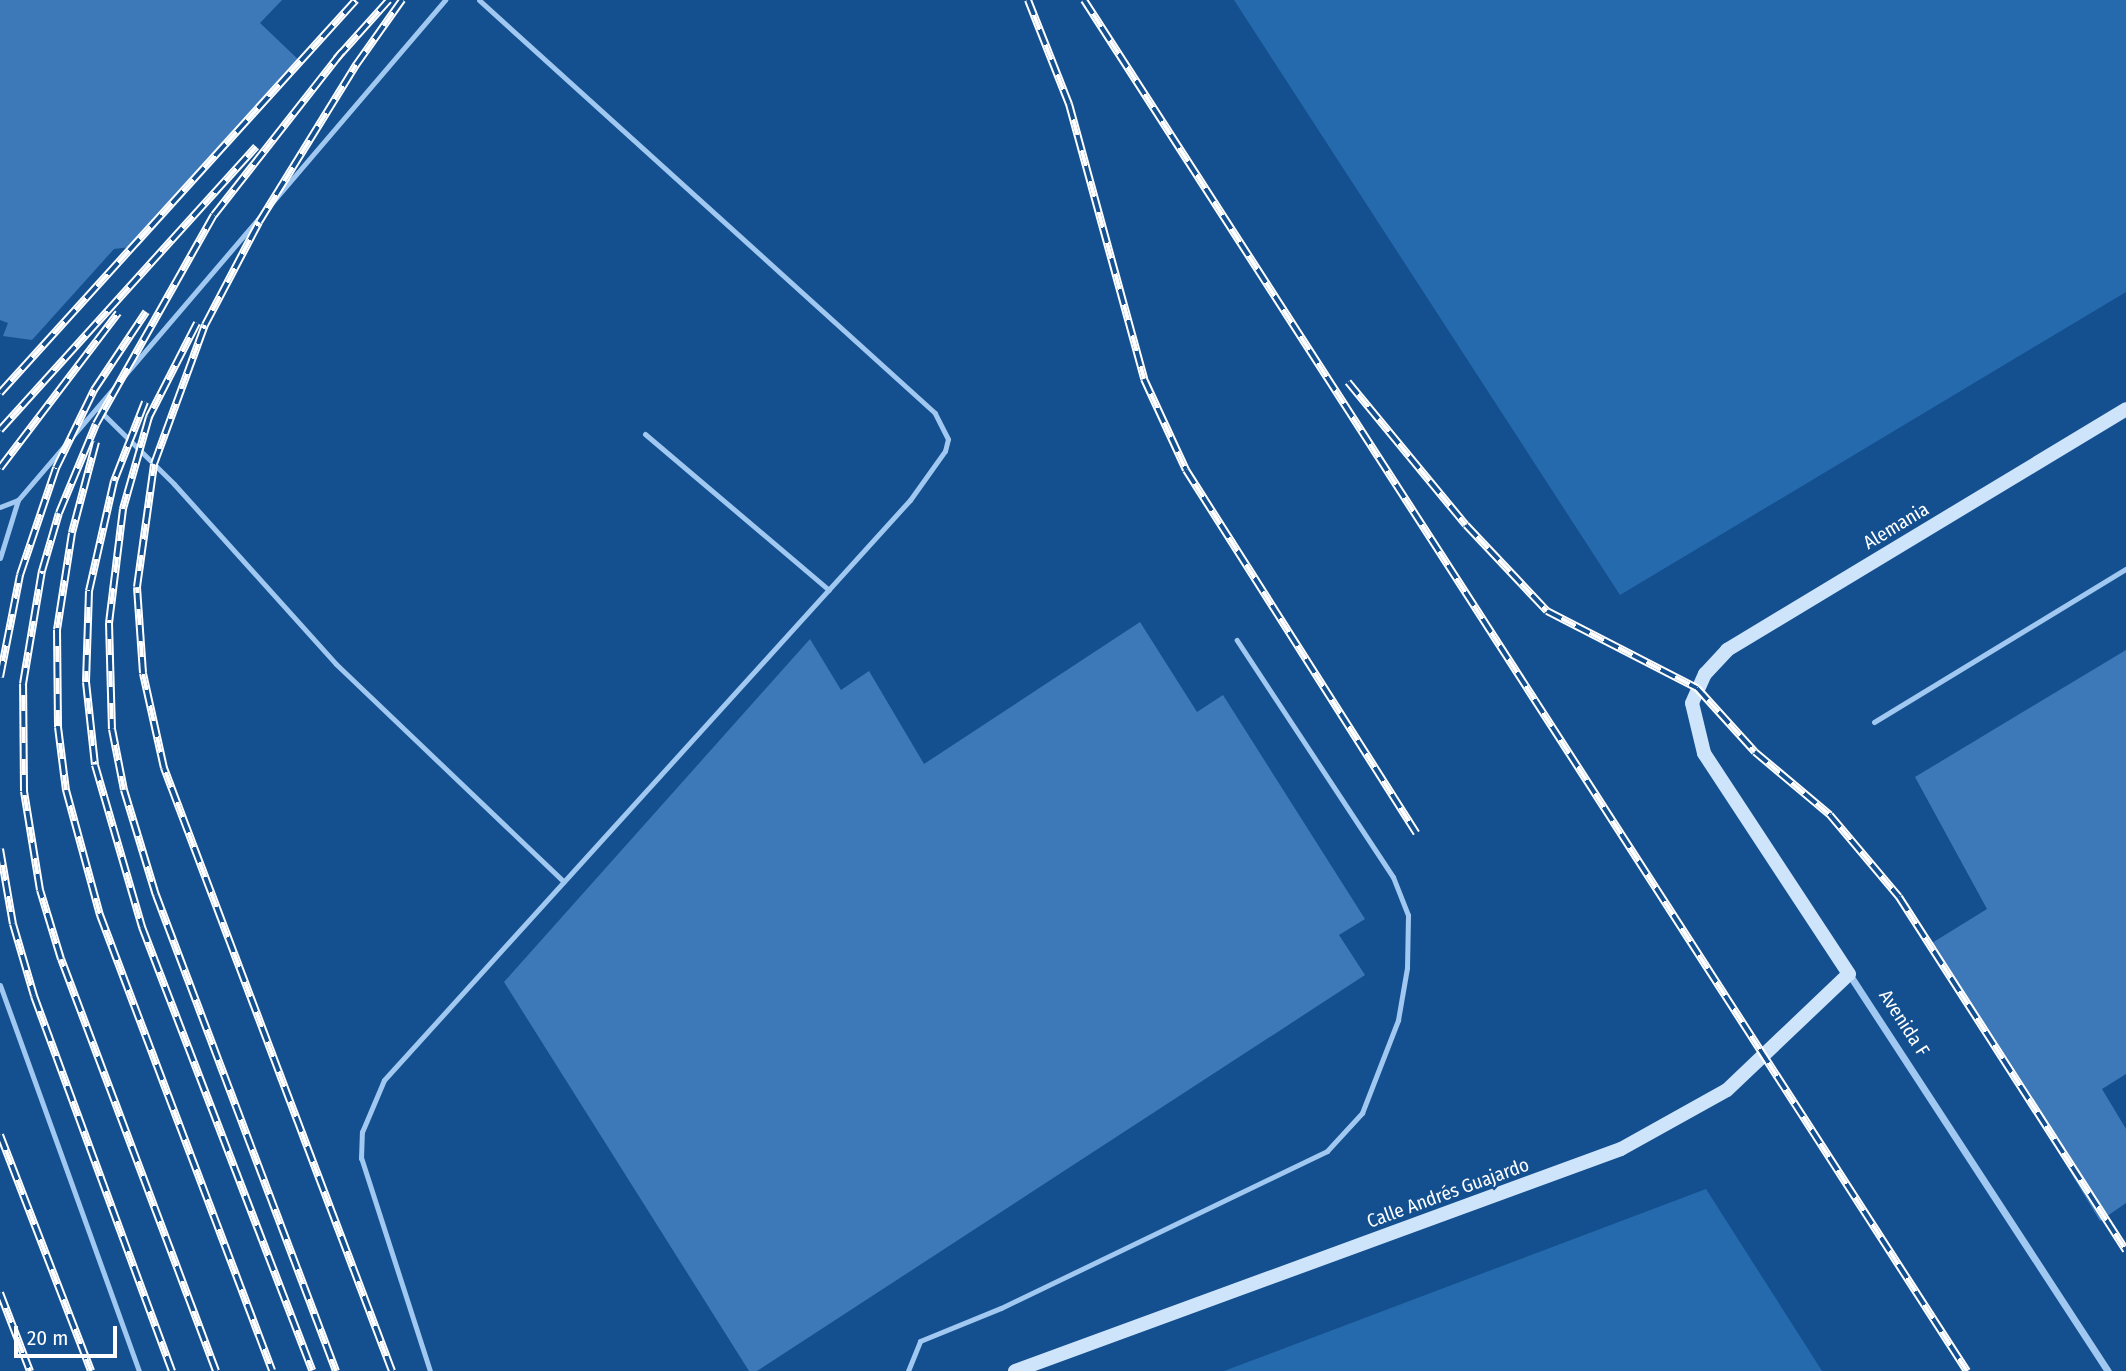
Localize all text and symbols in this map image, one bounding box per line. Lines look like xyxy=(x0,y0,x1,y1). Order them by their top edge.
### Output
street label: Alemania xyxy=(1859,498,1933,554)
street label: Avenida F xyxy=(1874,985,1934,1061)
street label: Calle Andrés Guajardo xyxy=(1364,1153,1532,1233)
scale bar xyxy=(18,1312,121,1356)
text: 20 m xyxy=(27,1325,68,1351)

